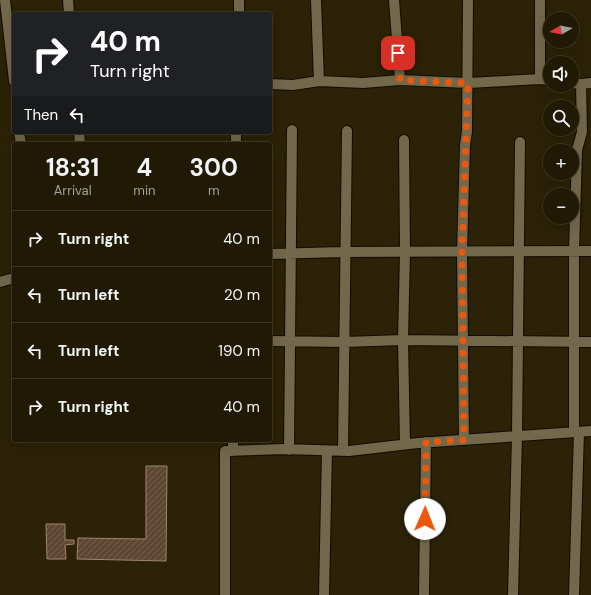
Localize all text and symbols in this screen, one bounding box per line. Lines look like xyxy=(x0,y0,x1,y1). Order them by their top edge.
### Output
north arrow xyxy=(543,12,579,48)
map controls xyxy=(543,12,579,224)
text: 40 m xyxy=(90,23,161,60)
icon: right xyxy=(24,28,76,80)
pin xyxy=(381,36,415,70)
icon: arrive xyxy=(387,42,409,64)
button: sound xyxy=(543,56,579,92)
text: Turn right xyxy=(90,59,170,83)
button: search xyxy=(543,100,579,136)
icon: left xyxy=(66,104,88,126)
text: Then xyxy=(24,105,58,125)
button: + xyxy=(543,144,579,180)
text: 18:31 xyxy=(46,152,99,183)
text: 4 xyxy=(137,152,152,183)
text: 300 xyxy=(190,152,238,183)
text: Arrival xyxy=(54,182,92,199)
text: min xyxy=(133,182,155,199)
text: m xyxy=(208,182,220,199)
button: − xyxy=(543,188,579,224)
icon: right xyxy=(24,228,46,250)
text: Turn right xyxy=(58,229,129,249)
text: 40 m xyxy=(223,229,260,249)
icon: left xyxy=(24,284,46,306)
text: Turn left xyxy=(58,285,119,305)
text: 20 m xyxy=(224,285,260,305)
icon: left xyxy=(24,340,46,362)
text: Turn left xyxy=(58,341,119,361)
text: 190 m xyxy=(218,341,260,361)
icon: right xyxy=(24,396,46,418)
text: Turn right xyxy=(58,397,129,417)
text: 40 m xyxy=(223,397,260,417)
position arrow xyxy=(404,498,446,540)

